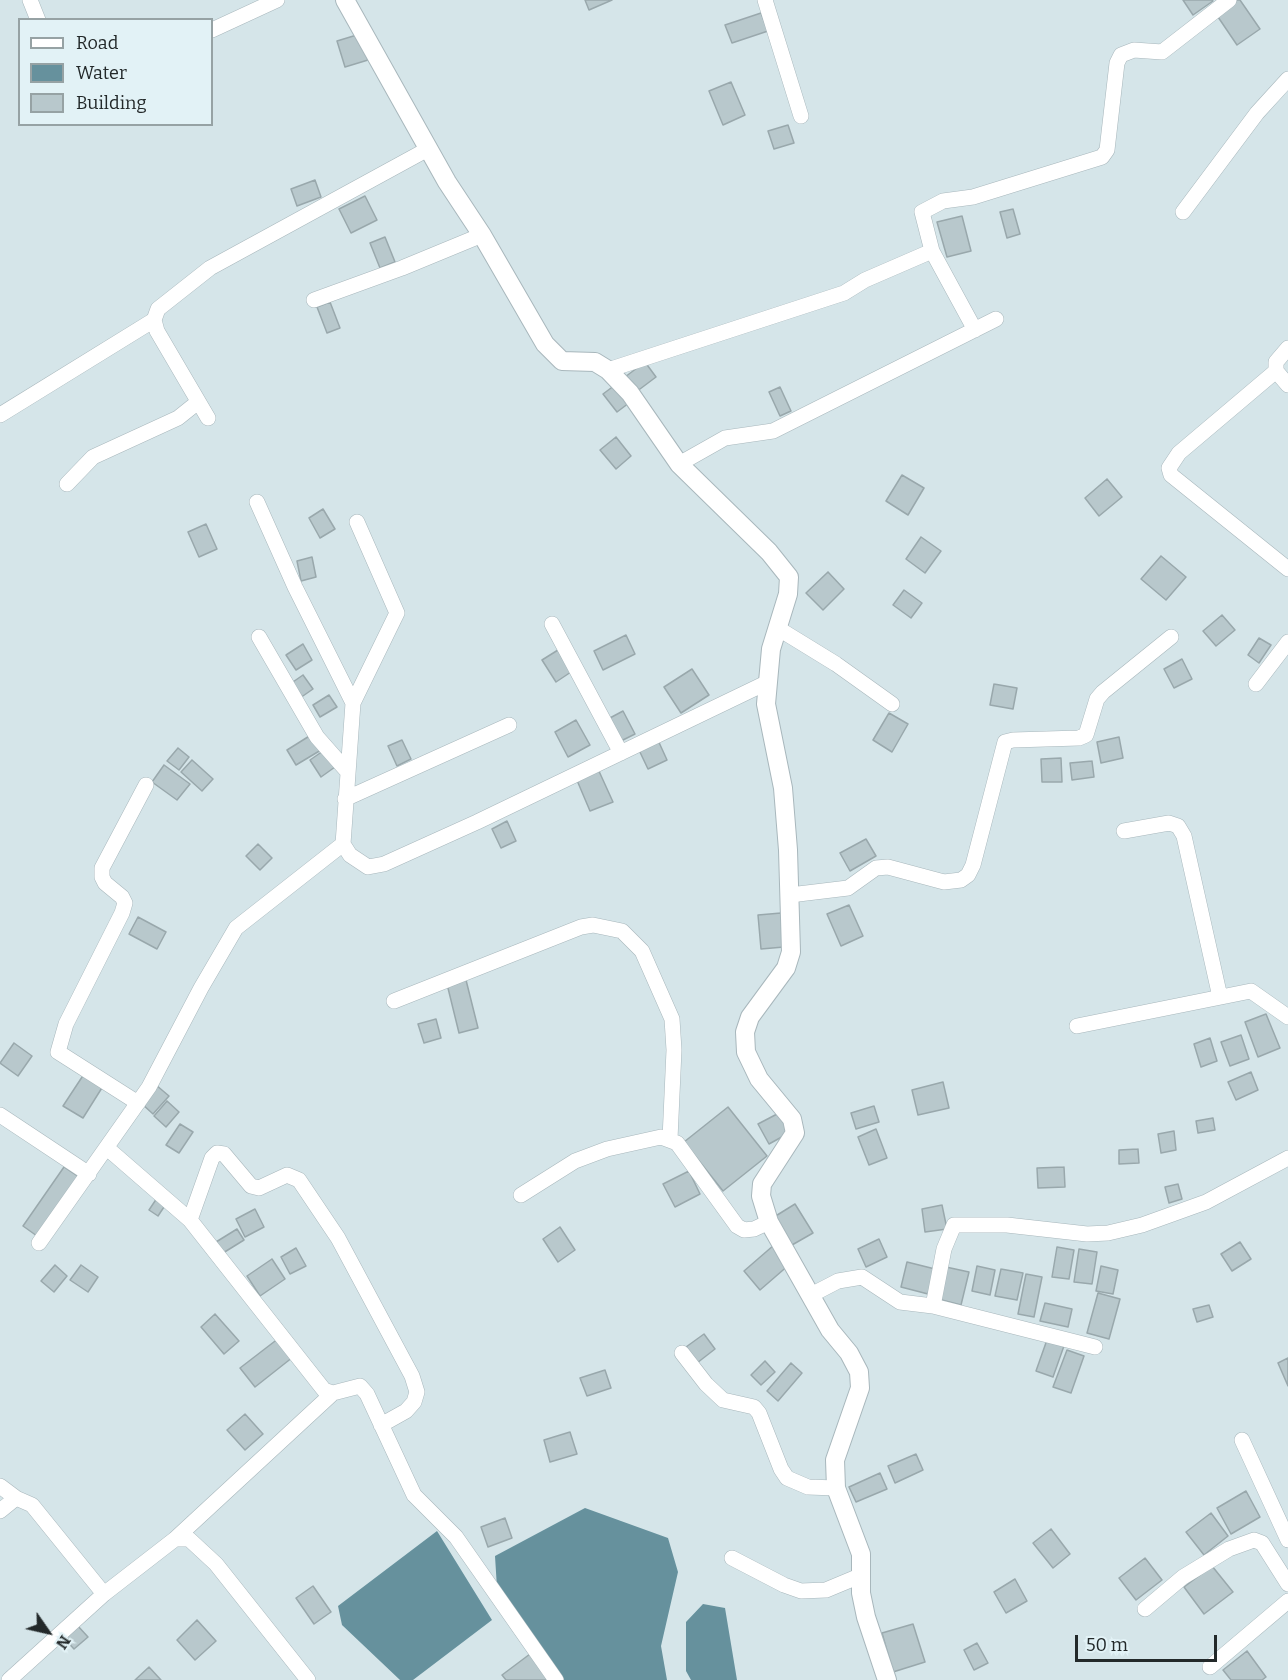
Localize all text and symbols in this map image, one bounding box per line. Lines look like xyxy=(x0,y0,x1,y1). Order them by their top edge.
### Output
legend xyxy=(18,18,213,126)
text: Road xyxy=(76,32,118,54)
text: Water xyxy=(76,62,127,84)
text: Building xyxy=(76,92,147,114)
north arrow xyxy=(18,1602,78,1662)
scale bar xyxy=(1078,1623,1220,1661)
text: N xyxy=(52,1632,75,1653)
text: 50 m xyxy=(1086,1634,1128,1656)

